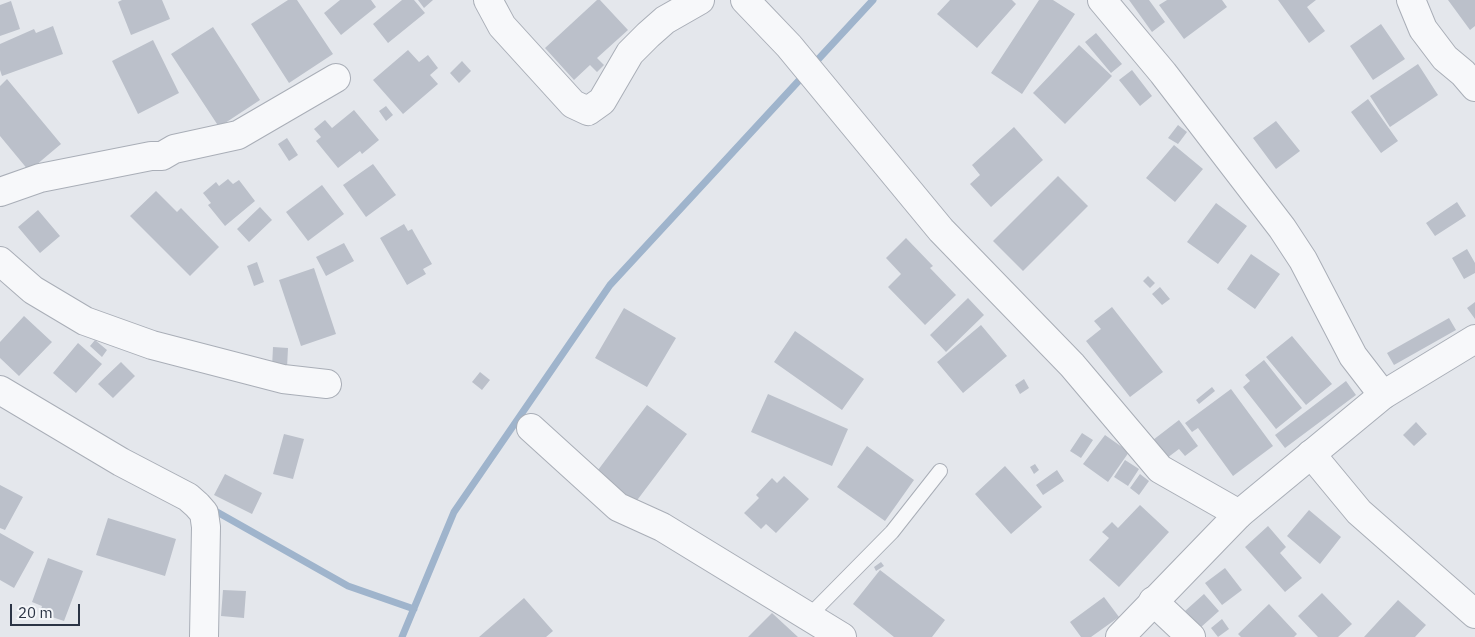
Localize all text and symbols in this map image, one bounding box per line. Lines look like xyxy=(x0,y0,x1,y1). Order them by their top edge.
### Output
scale bar xyxy=(12,594,82,626)
text: 20 m xyxy=(18,603,53,622)

